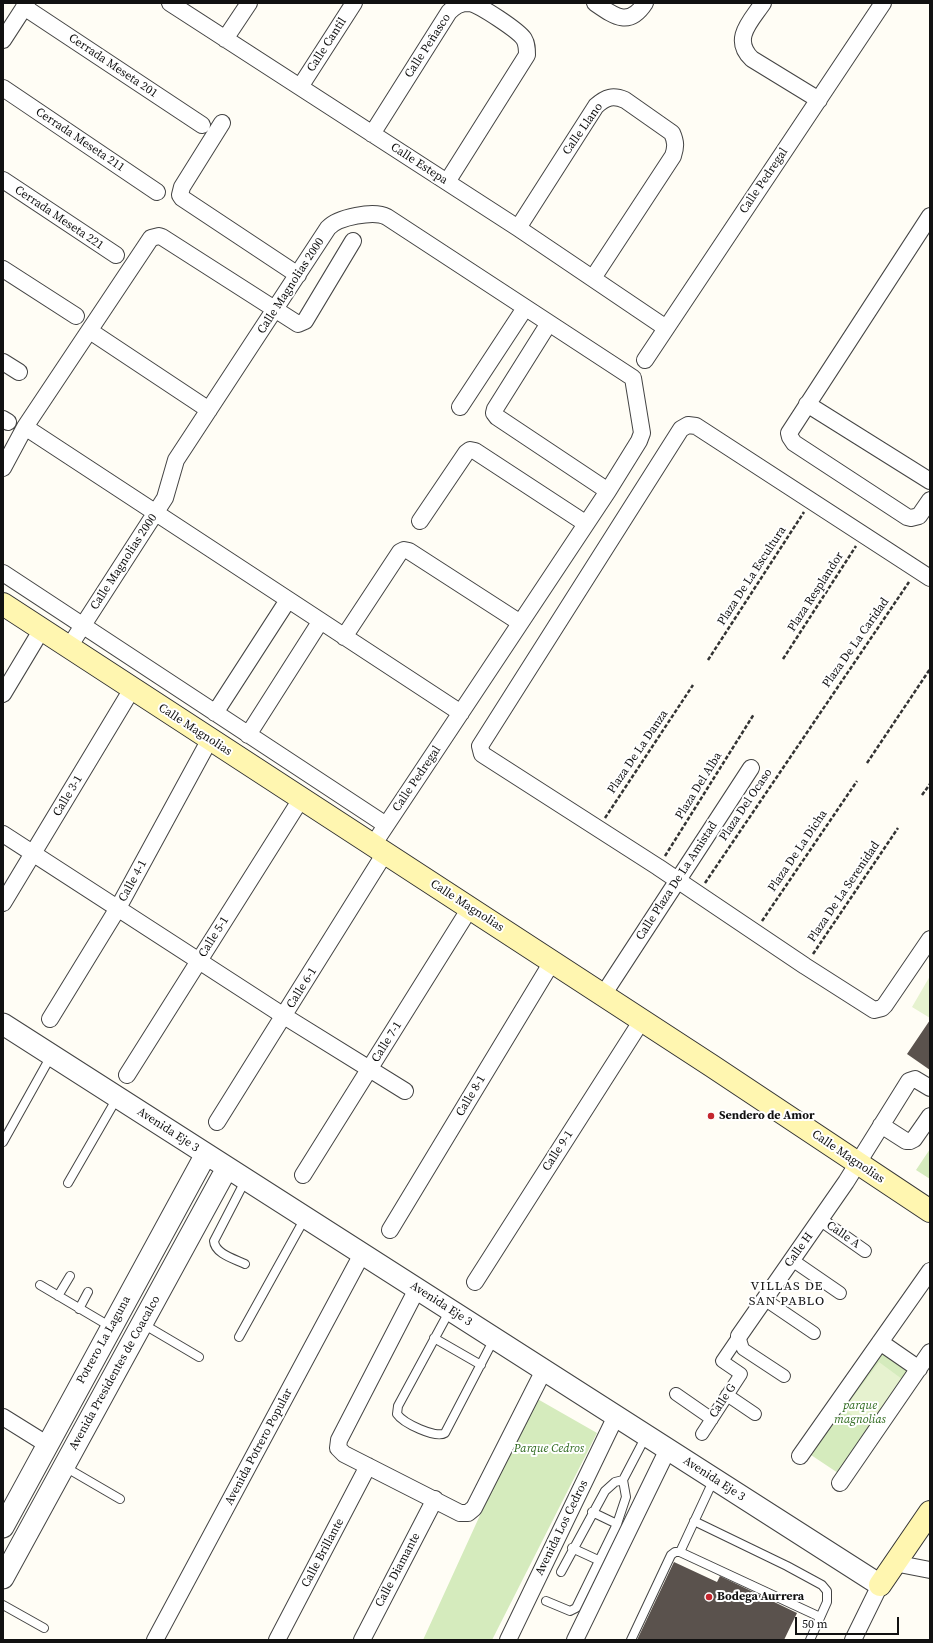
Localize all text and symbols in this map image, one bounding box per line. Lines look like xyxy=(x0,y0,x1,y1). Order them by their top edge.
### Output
street label: Calle Peñasco xyxy=(402,11,454,81)
street label: Calle Cantil xyxy=(304,15,350,75)
street label: Cerrada Meseta 201 xyxy=(66,31,160,101)
street label: Calle Llano xyxy=(560,100,606,158)
street label: Cerrada Meseta 211 xyxy=(33,105,127,175)
street label: Calle Estepa xyxy=(388,140,450,188)
street label: Calle Pedregal xyxy=(737,145,791,217)
street label: Cerrada Meseta 221 xyxy=(12,183,106,253)
street label: Calle Magnolias 2000 xyxy=(255,235,327,337)
street label: Calle Magnolias 2000 xyxy=(88,511,160,613)
street label: Plaza De La Escultura xyxy=(715,524,789,628)
street label: Plaza Resplandor xyxy=(785,549,847,635)
street label: Plaza De La Caridad xyxy=(820,595,892,691)
street label: Calle Magnolias xyxy=(156,701,234,759)
street label: Plaza De La Danza xyxy=(605,707,671,797)
street label: Calle Pedregal xyxy=(390,743,444,815)
street label: Plaza Del Alba xyxy=(673,750,725,822)
street label: Plaza Del Ocaso xyxy=(717,766,775,844)
street label: Calle 3-1 xyxy=(50,773,86,819)
street label: Plaza De La Dicha xyxy=(765,807,831,895)
street label: Calle Plaza De La Amistad xyxy=(633,819,721,943)
street label: Plaza De La Serenidad xyxy=(805,839,883,945)
street label: Calle 4-1 xyxy=(116,858,150,904)
street label: Calle Magnolias xyxy=(428,877,506,935)
street label: Calle 5-1 xyxy=(196,914,232,960)
street label: Calle 6-1 xyxy=(284,965,320,1011)
street label: Calle 7-1 xyxy=(369,1019,405,1065)
street label: Calle 8-1 xyxy=(453,1073,489,1119)
street label: Avenida Eje 3 xyxy=(134,1105,202,1155)
place label: Sendero de Amor xyxy=(719,1109,815,1123)
marker: Sendero de Amor xyxy=(706,1111,716,1121)
street label: Calle Magnolias xyxy=(809,1127,887,1187)
street label: Calle 9-1 xyxy=(540,1128,576,1174)
street label: Calle A xyxy=(823,1218,863,1252)
street label: Calle H xyxy=(782,1230,816,1270)
street label: Avenida Eje 3 xyxy=(407,1279,475,1329)
district label: VILLAS DE SAN PABLO xyxy=(749,1279,825,1310)
street label: Avenida Presidentes de Coacalco xyxy=(66,1293,164,1453)
street label: Potrero La Laguna xyxy=(74,1293,134,1387)
street label: Calle G xyxy=(707,1381,739,1421)
street label: Avenida Potrero Popular xyxy=(222,1386,296,1508)
park label: parque magnolias xyxy=(834,1399,886,1427)
park label: Parque Cedros xyxy=(514,1442,584,1456)
street label: Avenida Eje 3 xyxy=(680,1454,748,1504)
street label: Avenida Los Cedros xyxy=(533,1478,591,1578)
street label: Calle Brillante xyxy=(299,1516,347,1590)
street label: Calle Diamante xyxy=(372,1530,424,1610)
place label: Bodega Aurrera xyxy=(717,1590,804,1604)
marker: Bodega Aurrera xyxy=(704,1592,714,1602)
scale bar xyxy=(797,1609,901,1635)
text: 50 m xyxy=(802,1616,828,1632)

